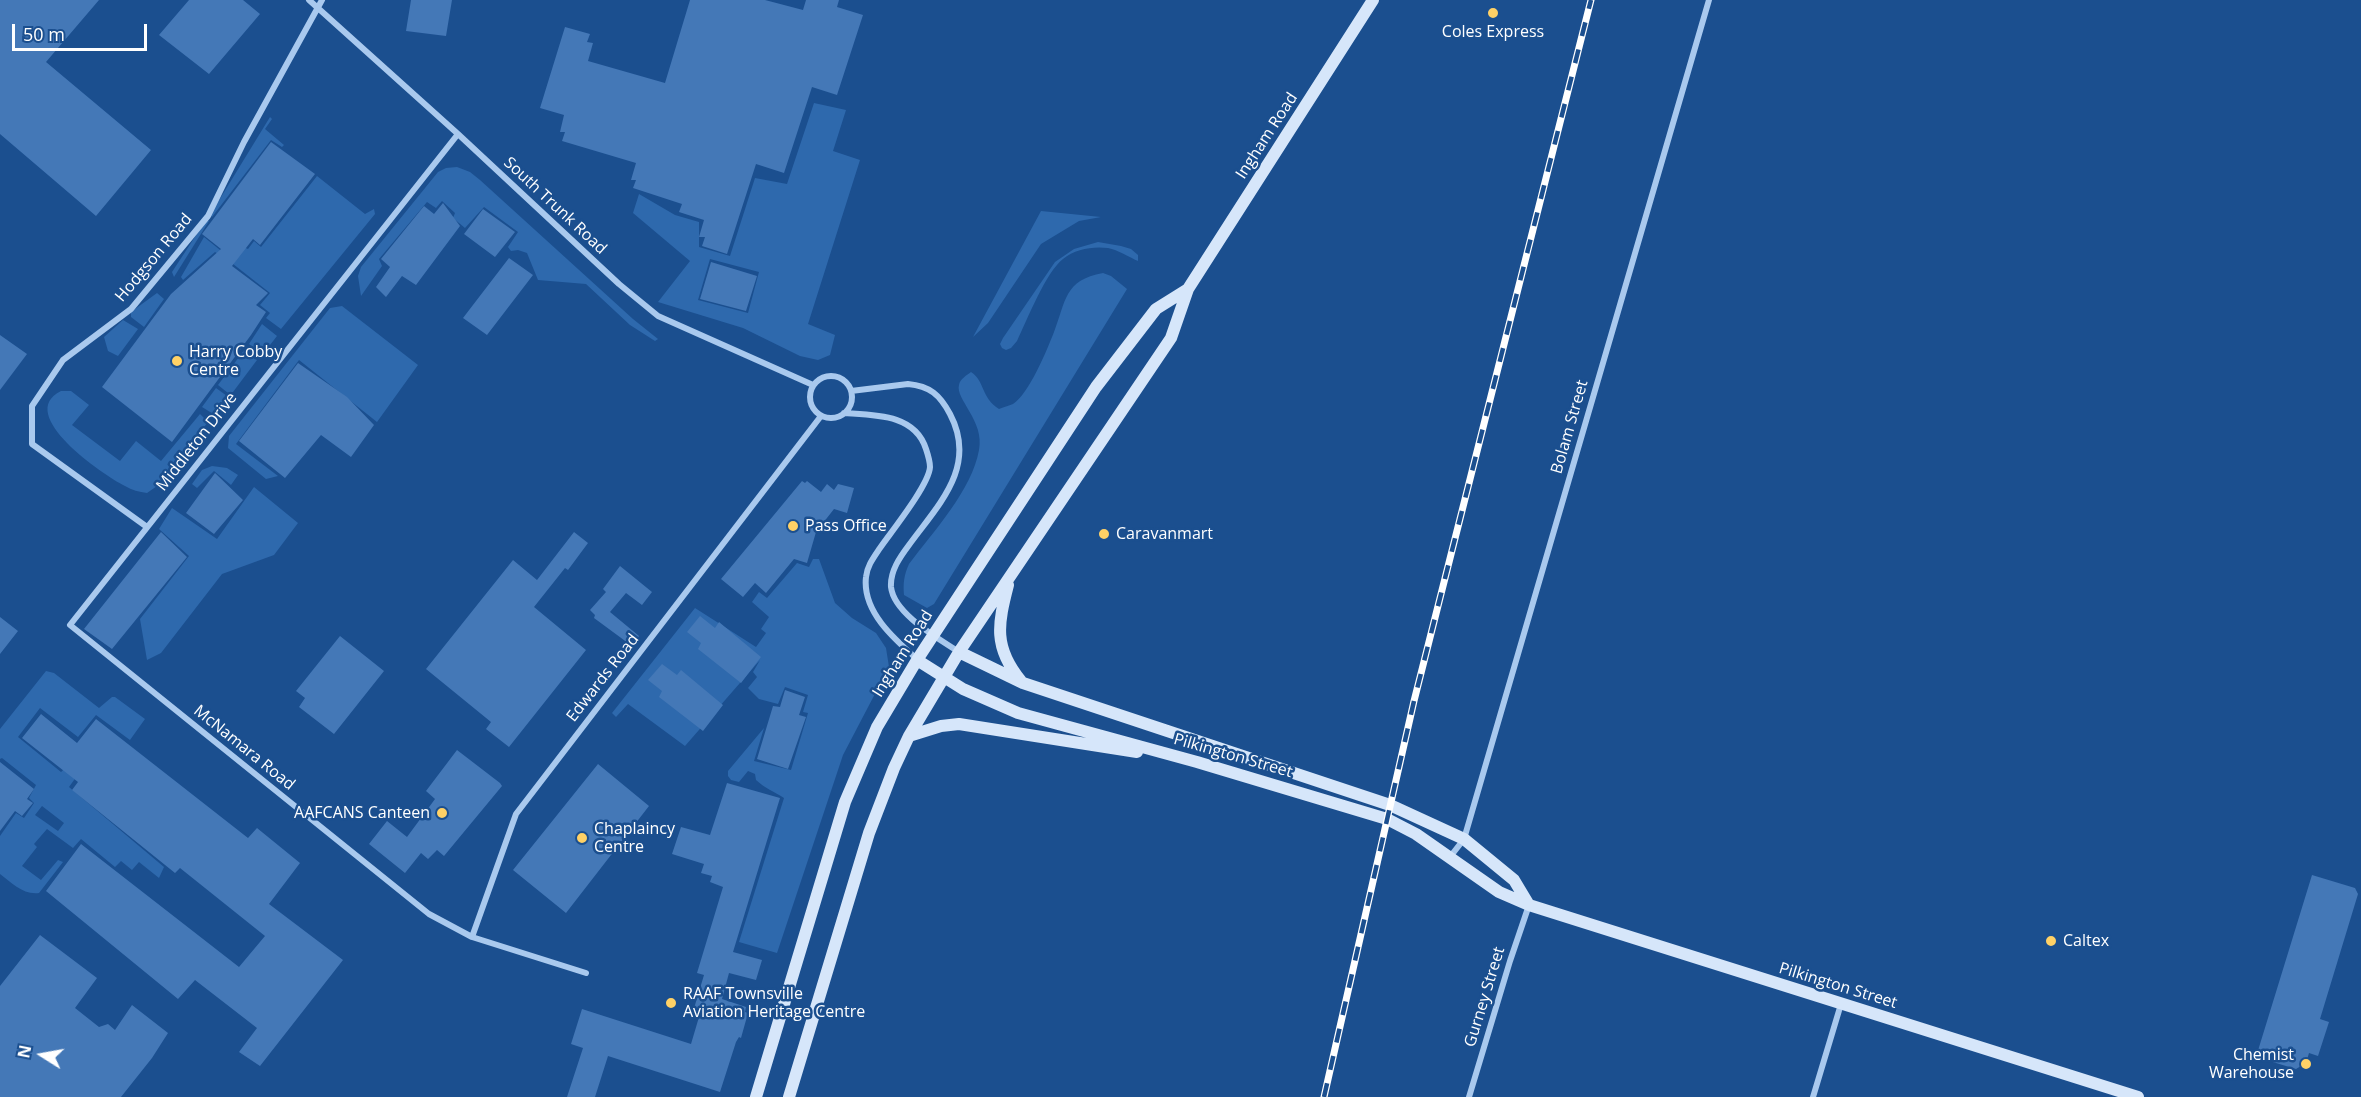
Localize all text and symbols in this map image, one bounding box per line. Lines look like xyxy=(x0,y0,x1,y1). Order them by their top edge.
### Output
marker: Coles Express xyxy=(1486,6,1500,20)
scale bar xyxy=(15,12,150,50)
text: 50 m xyxy=(23,22,65,46)
place label: Coles Express xyxy=(1442,22,1544,42)
street label: Ingham Road xyxy=(1232,89,1302,183)
street label: South Trunk Road xyxy=(500,153,610,259)
street label: Hodgson Road xyxy=(112,210,196,306)
place label: Harry Cobby Centre xyxy=(189,342,282,380)
marker: Harry Cobby Centre xyxy=(170,354,184,368)
street label: Bolam Street xyxy=(1547,378,1593,476)
street label: Middleton Drive xyxy=(153,389,241,495)
place label: Pass Office xyxy=(805,516,887,536)
marker: Pass Office xyxy=(786,519,800,533)
place label: Caravanmart xyxy=(1116,524,1213,544)
marker: Caravanmart xyxy=(1097,527,1111,541)
street label: Ingham Road xyxy=(869,607,937,701)
street label: Edwards Road xyxy=(563,630,643,726)
street label: McNamara Road xyxy=(190,701,298,795)
street label: Pilkington Street xyxy=(1171,730,1295,782)
place label: AAFCANS Canteen xyxy=(294,803,430,823)
marker: AAFCANS Canteen xyxy=(435,806,449,820)
place label: Chaplaincy Centre xyxy=(594,819,675,857)
marker: Chaplaincy Centre xyxy=(575,831,589,845)
place label: Caltex xyxy=(2063,931,2109,951)
marker: Caltex xyxy=(2044,934,2058,948)
street label: Gurney Street xyxy=(1461,945,1509,1049)
street label: Pilkington Street xyxy=(1777,959,1899,1013)
place label: RAAF Townsville Aviation Heritage Centre xyxy=(683,984,865,1022)
marker: RAAF Townsville Aviation Heritage Centre xyxy=(664,996,678,1010)
north arrow xyxy=(12,1025,72,1085)
text: N xyxy=(12,1043,36,1060)
place label: Chemist Warehouse xyxy=(2209,1045,2294,1083)
marker: Chemist Warehouse xyxy=(2299,1057,2313,1071)

